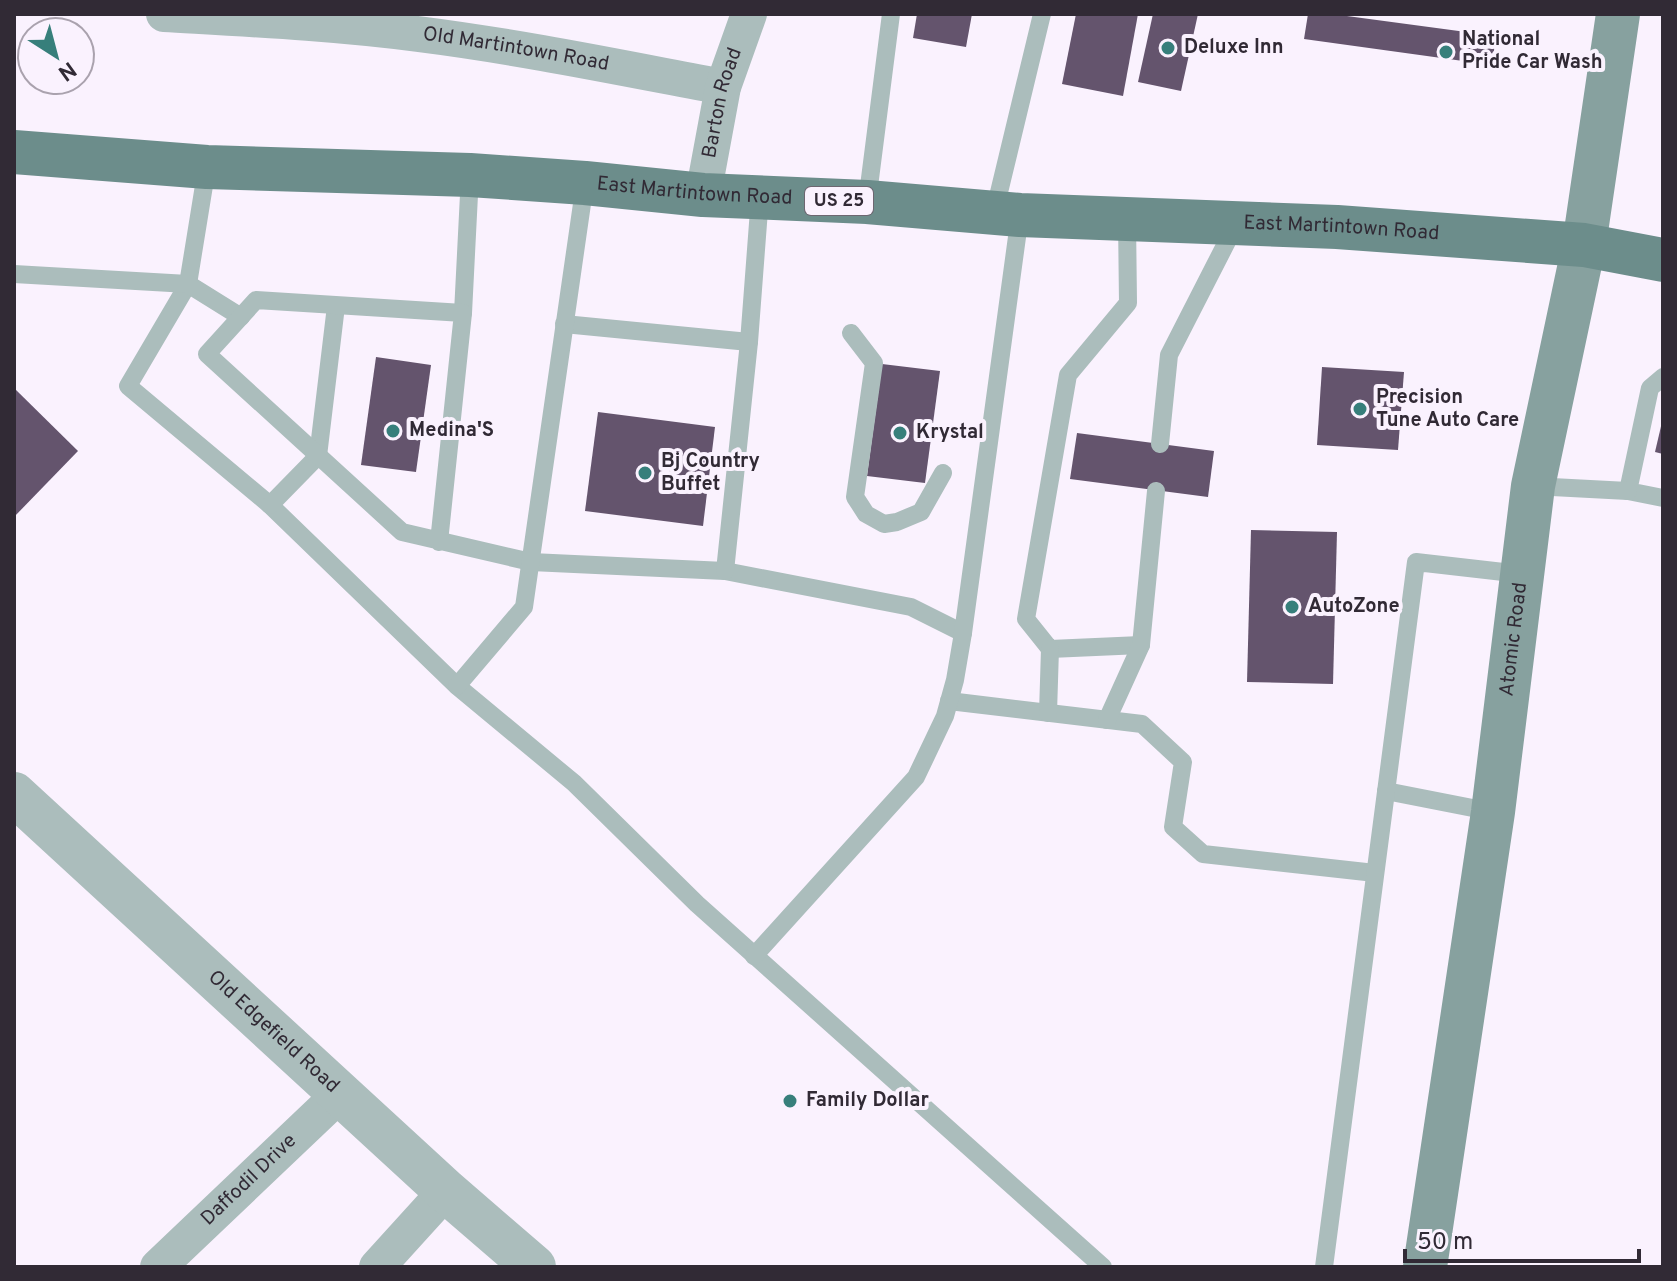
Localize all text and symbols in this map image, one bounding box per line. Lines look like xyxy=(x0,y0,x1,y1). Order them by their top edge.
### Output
north arrow xyxy=(16,16,96,96)
street label: Old Martintown Road xyxy=(421,22,611,78)
place label: National Pride Car Wash xyxy=(1462,27,1603,76)
place label: Deluxe Inn xyxy=(1184,35,1284,61)
marker: Deluxe Inn xyxy=(1159,39,1177,57)
marker: National Pride Car Wash xyxy=(1437,43,1455,61)
street label: Barton Road xyxy=(697,44,749,160)
text: N xyxy=(52,55,81,86)
street label: East Martintown Road xyxy=(595,171,793,212)
road number: US 25 xyxy=(805,187,873,215)
street label: East Martintown Road xyxy=(1243,210,1440,247)
place label: Precision Tune Auto Care xyxy=(1376,385,1519,434)
marker: Precision Tune Auto Care xyxy=(1351,400,1369,418)
place label: Medina'S xyxy=(409,418,494,444)
place label: Krystal xyxy=(916,420,984,446)
marker: Medina'S xyxy=(384,422,402,440)
marker: Krystal xyxy=(891,424,909,442)
place label: Bj Country Buffet xyxy=(661,449,760,498)
marker: Bj Country Buffet xyxy=(636,464,654,482)
street label: Atomic Road xyxy=(1494,581,1534,698)
place label: AutoZone xyxy=(1308,594,1400,620)
marker: AutoZone xyxy=(1283,598,1301,616)
street label: Old Edgefield Road xyxy=(202,965,345,1099)
place label: Family Dollar xyxy=(806,1088,930,1114)
marker: Family Dollar xyxy=(781,1092,799,1110)
street label: Daffodil Drive xyxy=(196,1129,303,1232)
scale bar xyxy=(1405,1213,1639,1263)
text: 50 m xyxy=(1417,1228,1473,1258)

